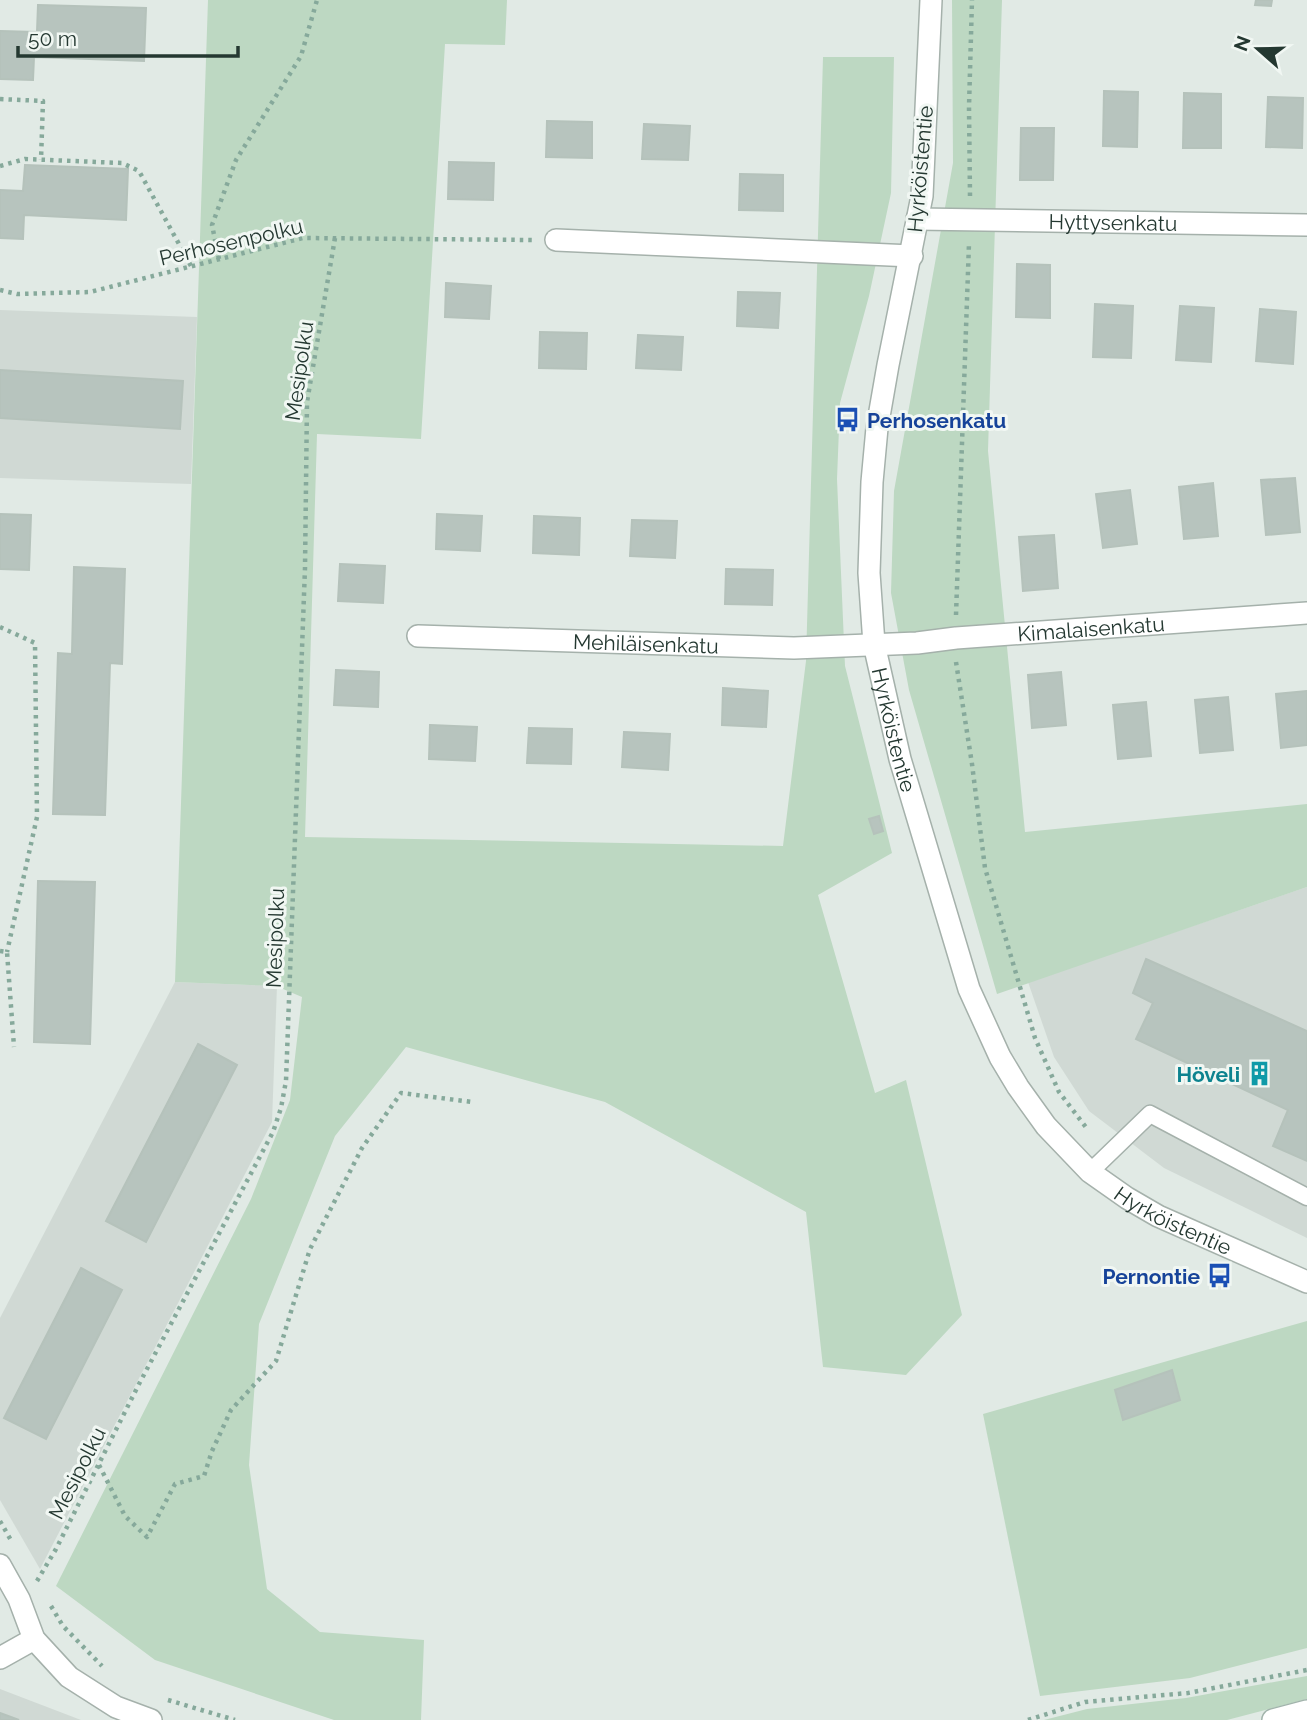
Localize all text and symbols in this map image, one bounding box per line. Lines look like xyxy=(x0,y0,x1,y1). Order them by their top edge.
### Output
scale bar xyxy=(18,14,238,58)
north arrow xyxy=(1223,14,1293,84)
text: 50 m xyxy=(28,26,77,51)
text: N xyxy=(1229,33,1255,54)
street label: Hyrköistentie xyxy=(902,105,938,233)
street label: Hyttysenkatu xyxy=(1048,209,1178,236)
street label: Perhosenpolku xyxy=(157,213,305,271)
street label: Mesipolku xyxy=(280,320,318,422)
bus stop icon: Perhosenkatu xyxy=(833,406,861,434)
place label: Perhosenkatu xyxy=(867,408,1006,433)
street label: Kimalaisenkatu xyxy=(1017,611,1165,646)
street label: Mehiläisenkatu xyxy=(573,628,719,658)
street label: Hyrköistentie xyxy=(867,665,922,795)
street label: Mesipolku xyxy=(261,888,289,988)
building icon: Höveli xyxy=(1246,1060,1274,1088)
place label: Höveli xyxy=(1176,1062,1240,1087)
street label: Hyrköistentie xyxy=(1110,1181,1235,1260)
bus stop icon: Pernontie xyxy=(1206,1262,1234,1290)
place label: Pernontie xyxy=(1102,1264,1200,1289)
street label: Mesipolku xyxy=(43,1423,111,1523)

